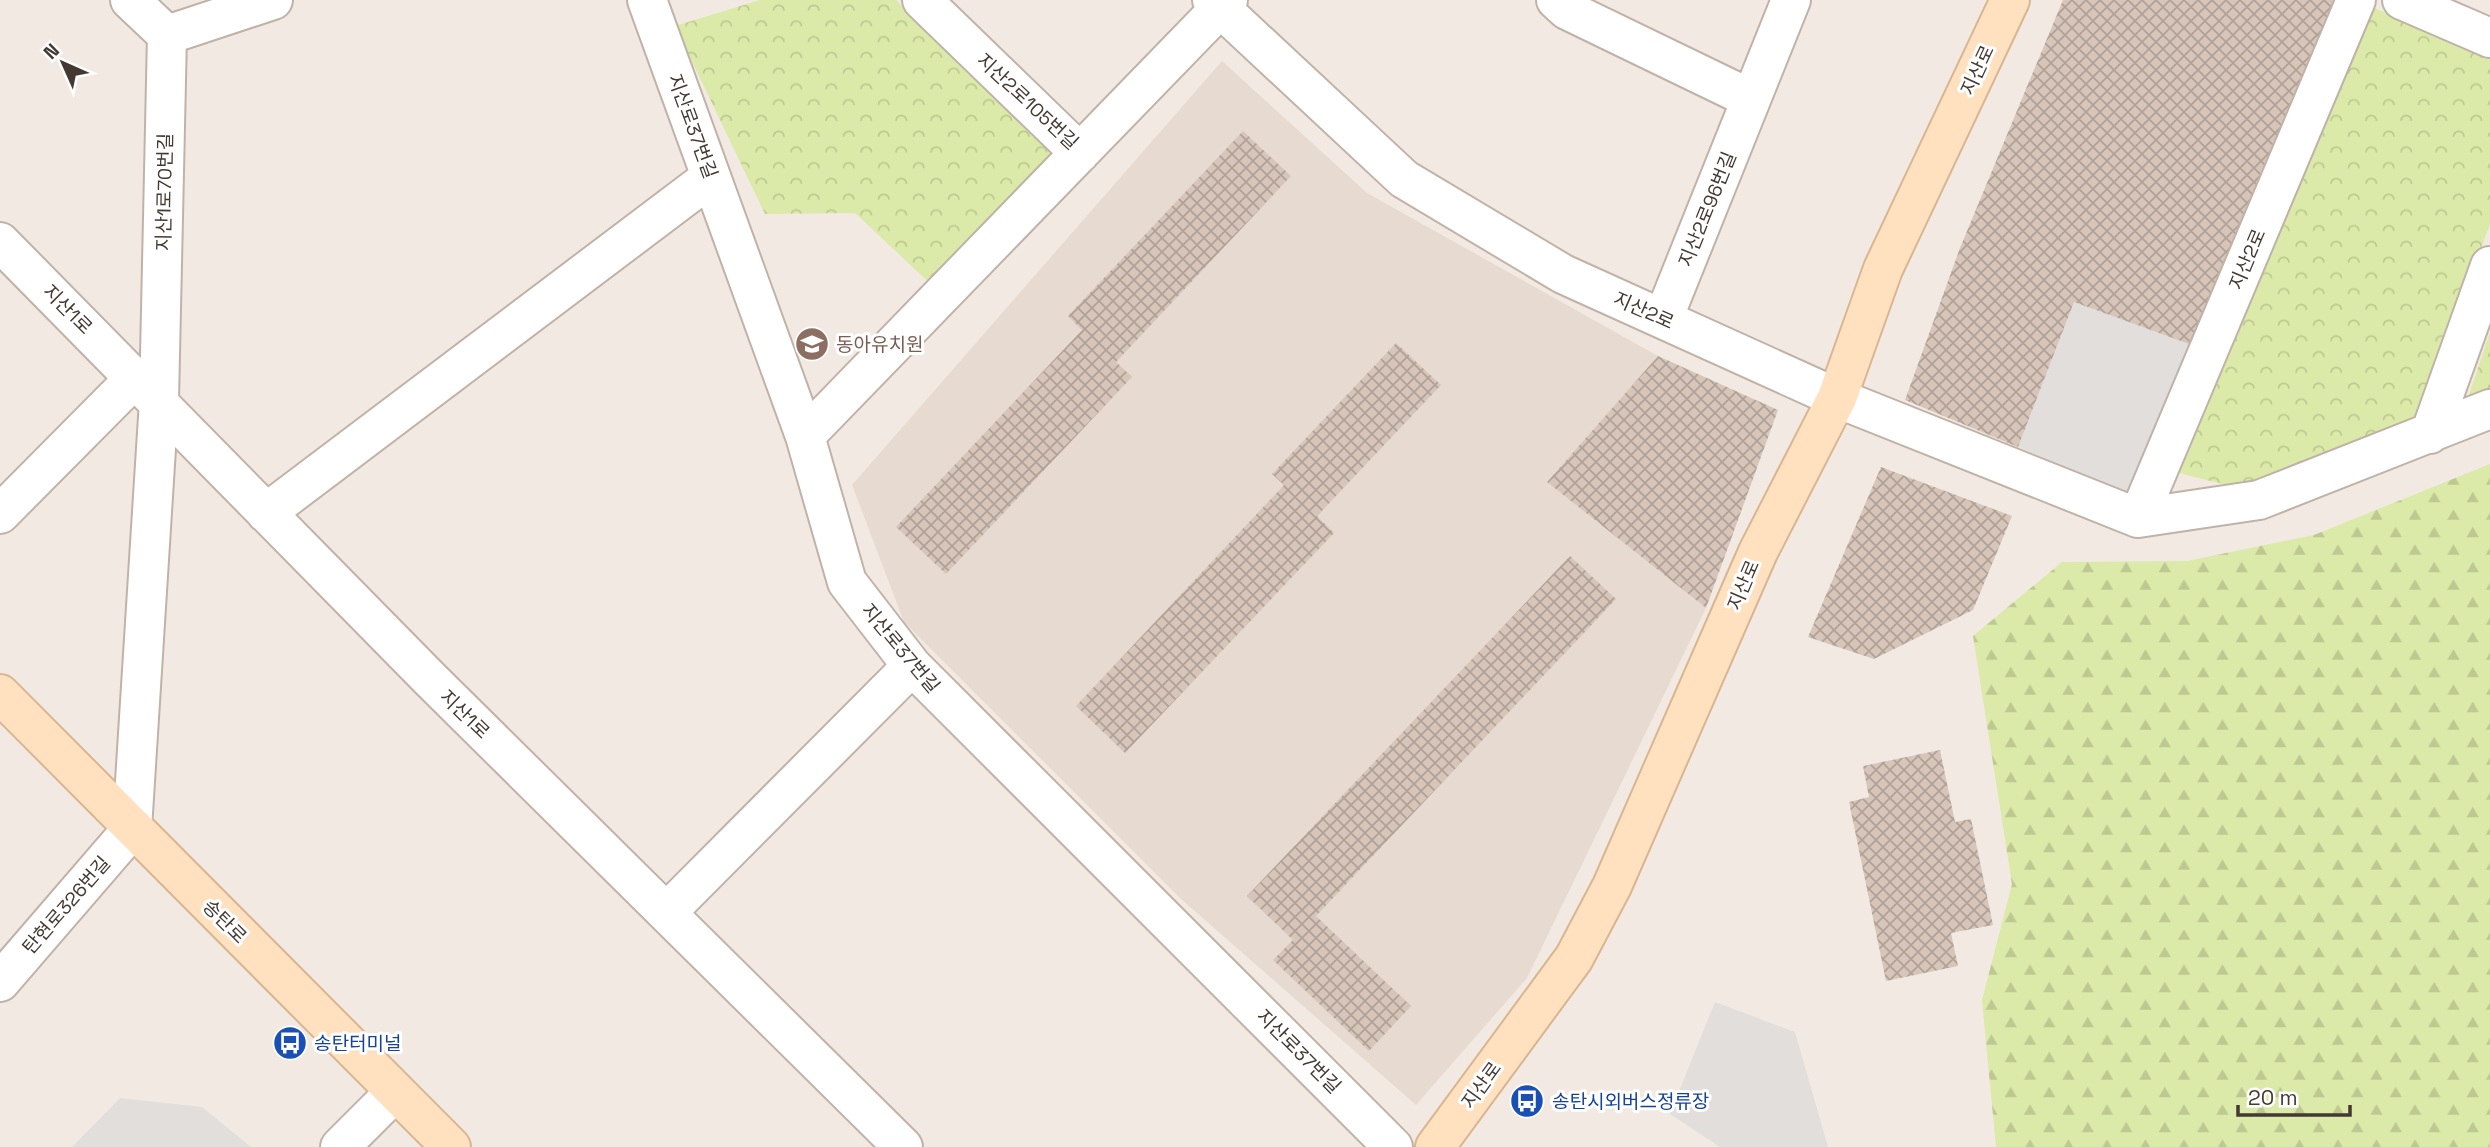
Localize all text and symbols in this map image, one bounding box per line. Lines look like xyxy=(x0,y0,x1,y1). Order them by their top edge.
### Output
north arrow xyxy=(28,28,98,98)
text: N xyxy=(38,38,65,65)
street label: 지산로 xyxy=(1955,41,2000,99)
street label: 지산2로105번길 xyxy=(971,48,1084,155)
street label: 지산로37번길 xyxy=(662,70,723,182)
street label: 지산1로70번길 xyxy=(151,133,178,251)
street label: 지산2로96번길 xyxy=(1673,148,1742,270)
street label: 지산2로 xyxy=(2223,225,2271,293)
street label: 지산1로 xyxy=(37,279,98,340)
street label: 지산2로 xyxy=(1610,286,1678,335)
school or university icon: 동아유치원 xyxy=(793,325,831,363)
place label: 동아유치원 xyxy=(836,332,923,357)
street label: 지산로 xyxy=(1722,556,1765,614)
street label: 지산로37번길 xyxy=(856,598,945,698)
street label: 지산1로 xyxy=(434,684,495,744)
street label: 탄현로326번길 xyxy=(17,851,116,960)
street label: 송탄로 xyxy=(197,894,252,949)
street label: 지산로37번길 xyxy=(1251,1004,1346,1099)
bus stop icon: 송탄터미널 xyxy=(271,1024,309,1062)
place label: 송탄터미널 xyxy=(314,1031,401,1056)
street label: 지산로 xyxy=(1456,1057,1507,1114)
scale bar xyxy=(2238,1074,2350,1118)
bus stop icon: 송탄시외버스정류장 xyxy=(1508,1082,1546,1120)
text: 20 m xyxy=(2248,1084,2298,1111)
place label: 송탄시외버스정류장 xyxy=(1552,1089,1709,1114)

